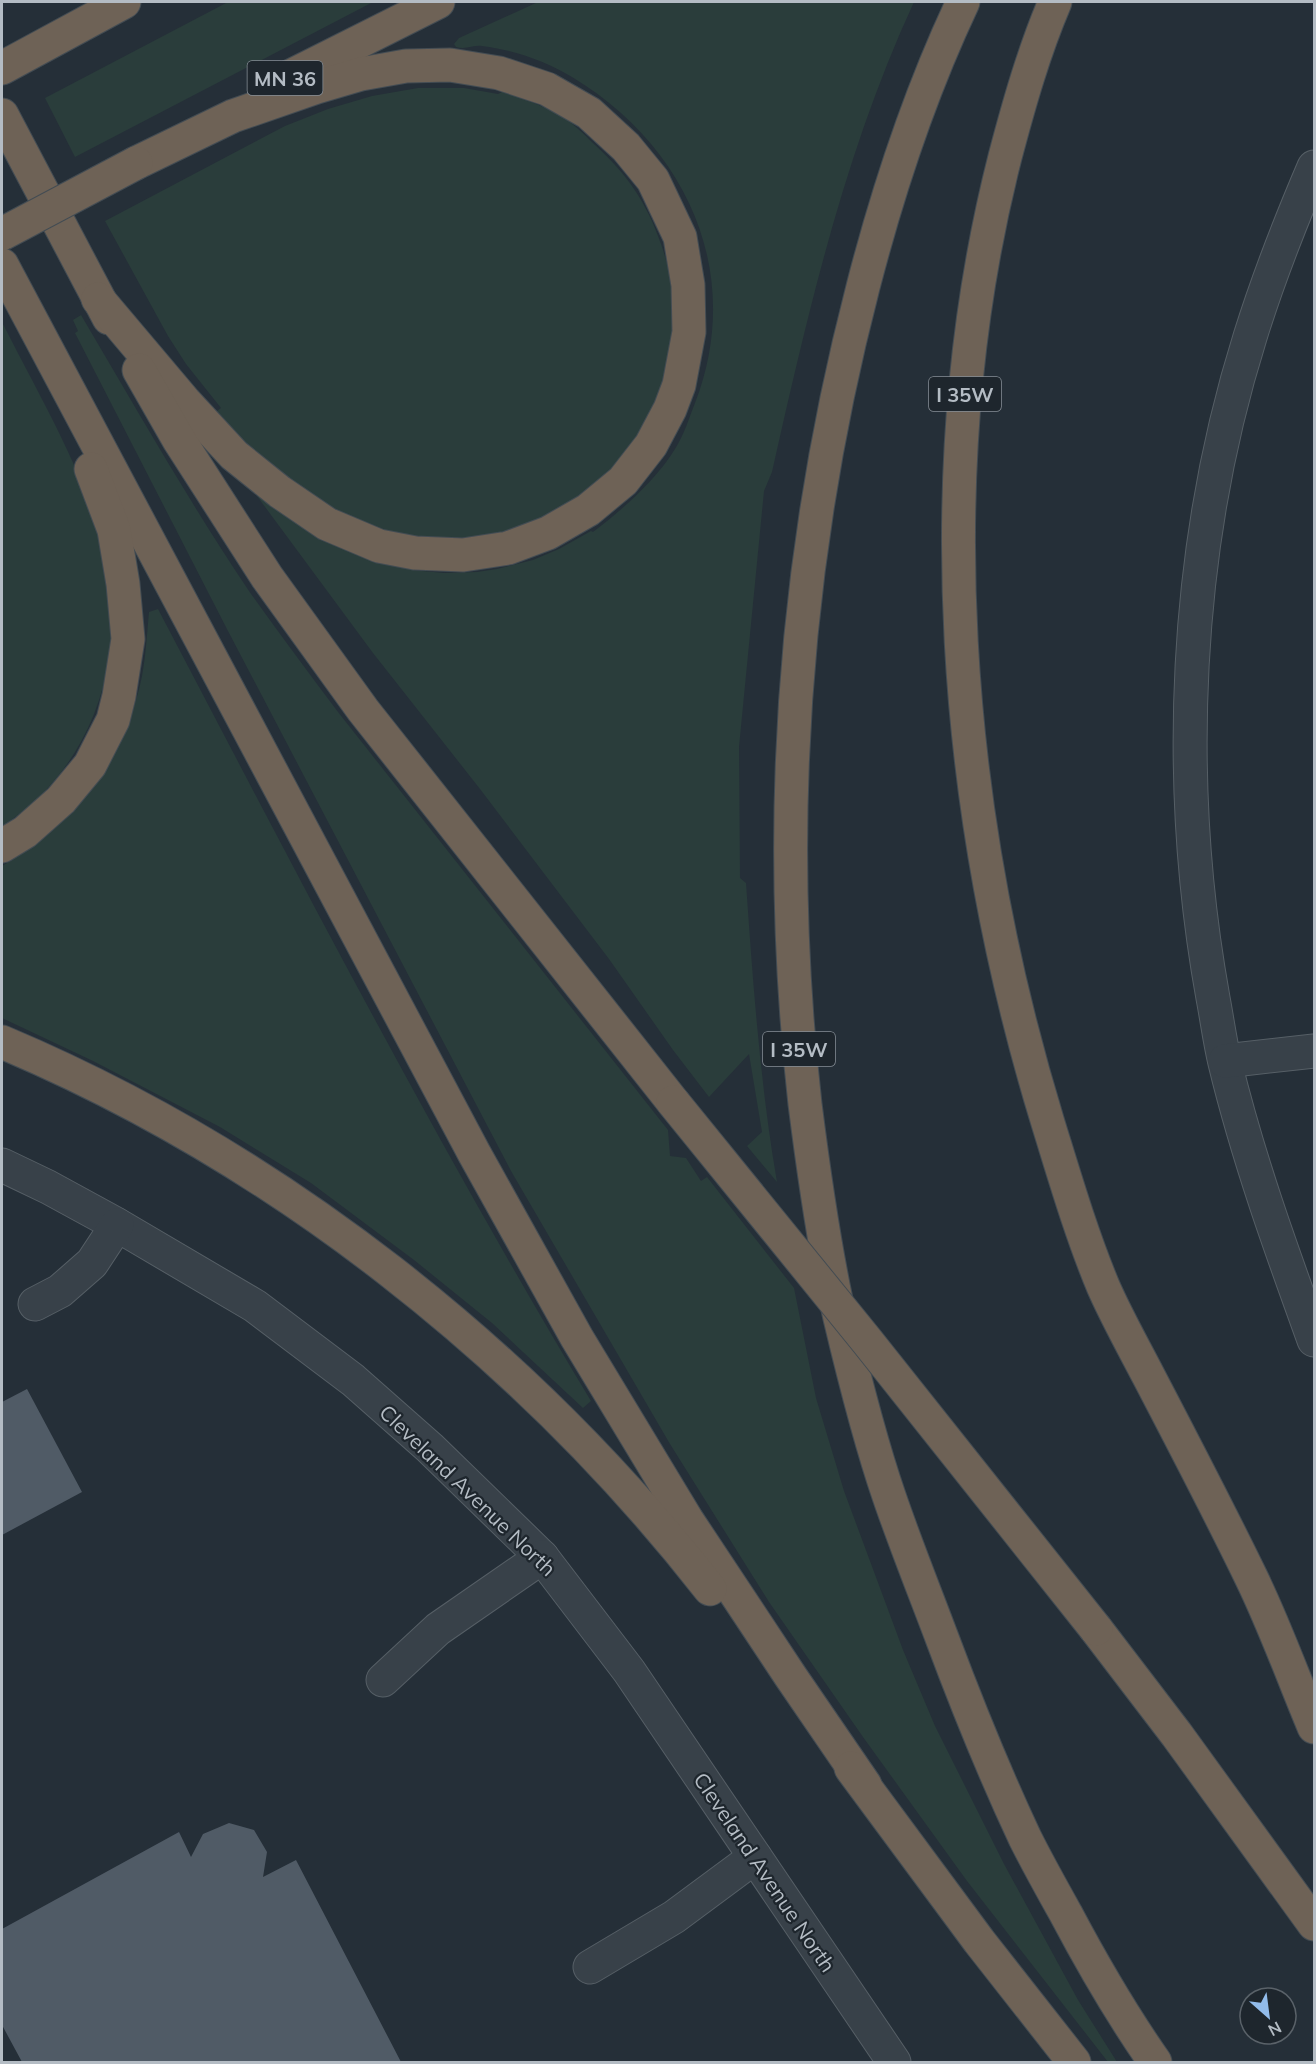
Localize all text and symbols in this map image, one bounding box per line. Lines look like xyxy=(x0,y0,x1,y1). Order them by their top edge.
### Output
road number: MN 36 xyxy=(248,61,322,95)
road number: I 35W xyxy=(929,377,1001,411)
road number: I 35W xyxy=(763,1032,835,1066)
street label: Cleveland Avenue North xyxy=(374,1399,562,1581)
street label: Cleveland Avenue North xyxy=(688,1767,842,1977)
north arrow xyxy=(1238,1986,1298,2046)
text: N xyxy=(1265,2018,1285,2041)

